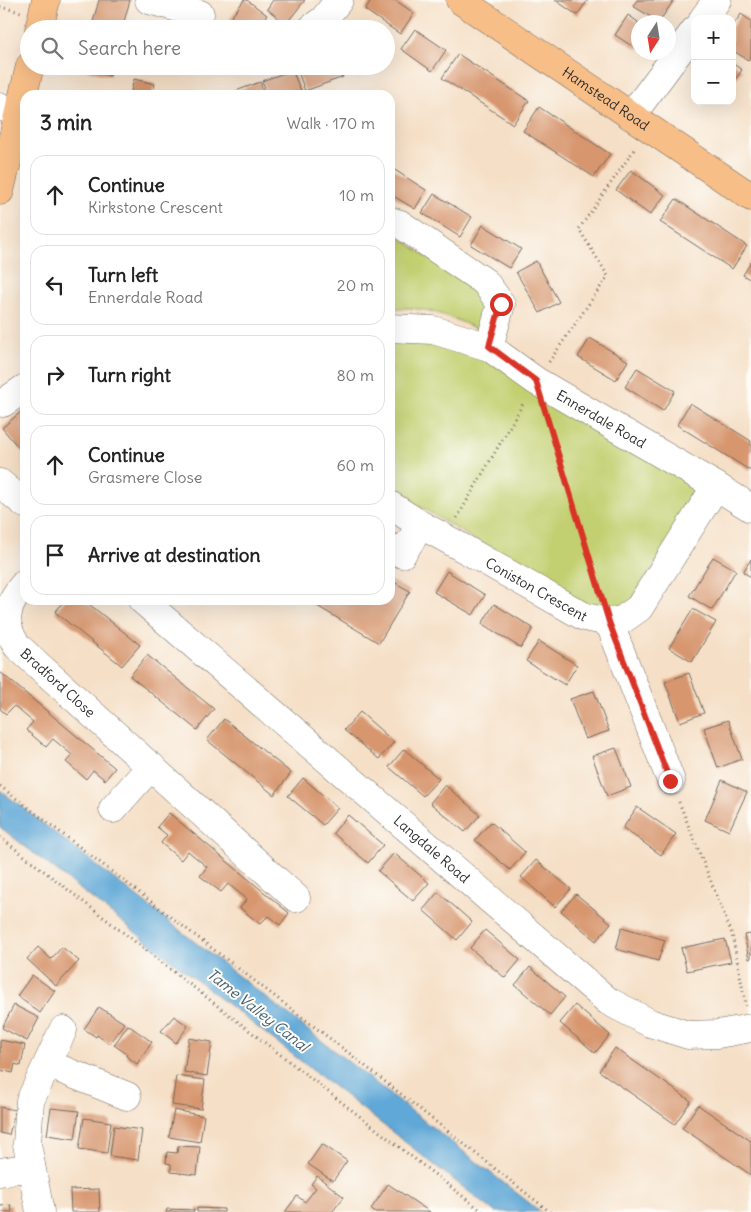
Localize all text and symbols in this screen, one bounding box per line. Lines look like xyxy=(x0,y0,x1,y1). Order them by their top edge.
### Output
north arrow xyxy=(631,15,676,60)
map controls xyxy=(691,15,736,105)
button: + xyxy=(691,15,736,60)
search box xyxy=(20,20,395,75)
icon: search xyxy=(38,34,66,62)
text: Search here xyxy=(78,36,181,60)
button: − xyxy=(691,60,736,105)
street label: Hamstead Road xyxy=(559,63,653,134)
text: 3 min xyxy=(40,109,92,136)
text: Walk · 170 m xyxy=(286,113,375,133)
text: Continue xyxy=(88,173,165,197)
icon: ahead xyxy=(41,181,69,209)
text: 10 m xyxy=(339,185,374,205)
text: Kirkstone Crescent xyxy=(88,197,223,217)
text: Turn left xyxy=(88,263,158,287)
icon: left xyxy=(41,271,69,299)
text: 20 m xyxy=(337,275,374,295)
text: Ennerdale Road xyxy=(88,287,203,307)
route start xyxy=(490,293,513,316)
icon: right xyxy=(41,361,69,389)
text: Turn right xyxy=(88,363,171,387)
text: 80 m xyxy=(336,365,374,385)
street label: Ennerdale Road xyxy=(553,386,649,452)
text: Continue xyxy=(88,443,165,467)
icon: ahead xyxy=(41,451,69,479)
text: 60 m xyxy=(336,455,374,475)
text: Grasmere Close xyxy=(88,467,202,487)
icon: arrive xyxy=(41,541,69,569)
text: Arrive at destination xyxy=(88,543,261,567)
street label: Coniston Crescent xyxy=(482,554,591,626)
street label: Bradford Close xyxy=(17,644,99,721)
route end xyxy=(659,770,682,793)
street label: Langdale Road xyxy=(390,811,473,887)
water label: Tame Valley Canal xyxy=(204,965,315,1057)

